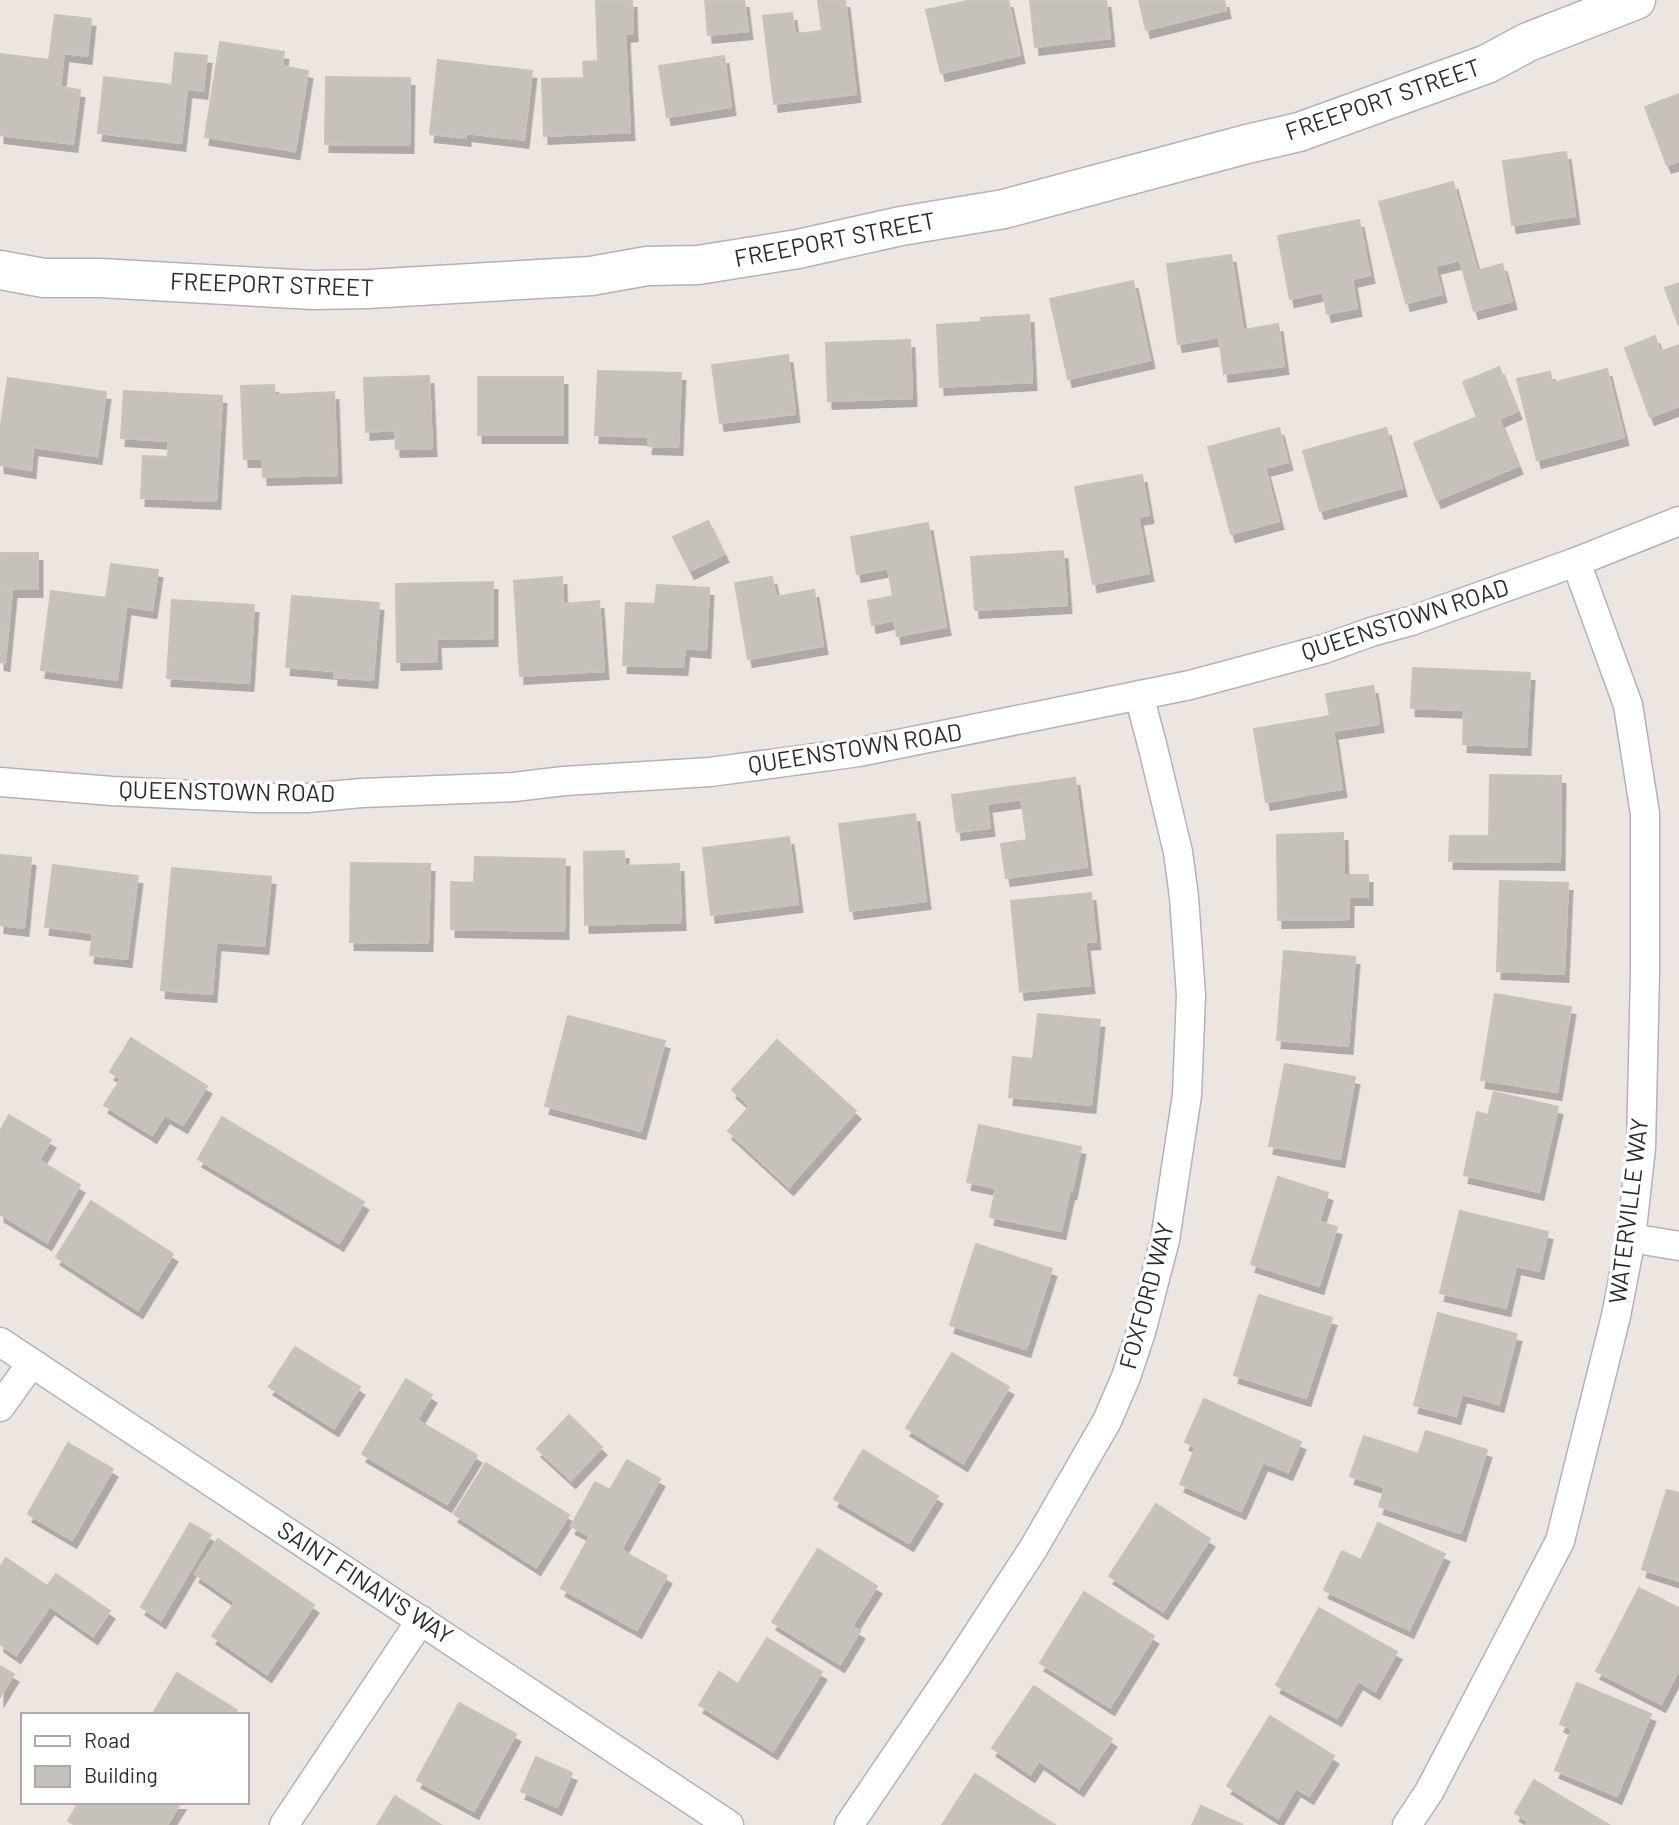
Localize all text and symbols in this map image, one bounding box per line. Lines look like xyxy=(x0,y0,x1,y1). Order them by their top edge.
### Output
street label: FREEPORT STREET xyxy=(1281,52,1484,146)
street label: FREEPORT STREET xyxy=(732,205,938,272)
street label: FREEPORT STREET xyxy=(170,265,375,302)
street label: QUEENSTOWN ROAD xyxy=(1297,571,1512,666)
street label: QUEENSTOWN ROAD xyxy=(746,716,964,779)
street label: QUEENSTOWN ROAD xyxy=(119,774,335,807)
street label: WATERVILLE WAY xyxy=(1602,1116,1653,1305)
street label: FOXFORD WAY xyxy=(1112,1219,1179,1372)
street label: SAINT FINAN'S WAY xyxy=(273,1514,459,1649)
legend xyxy=(21,1713,248,1804)
text: Road xyxy=(84,1727,130,1752)
text: Building xyxy=(84,1762,158,1787)

